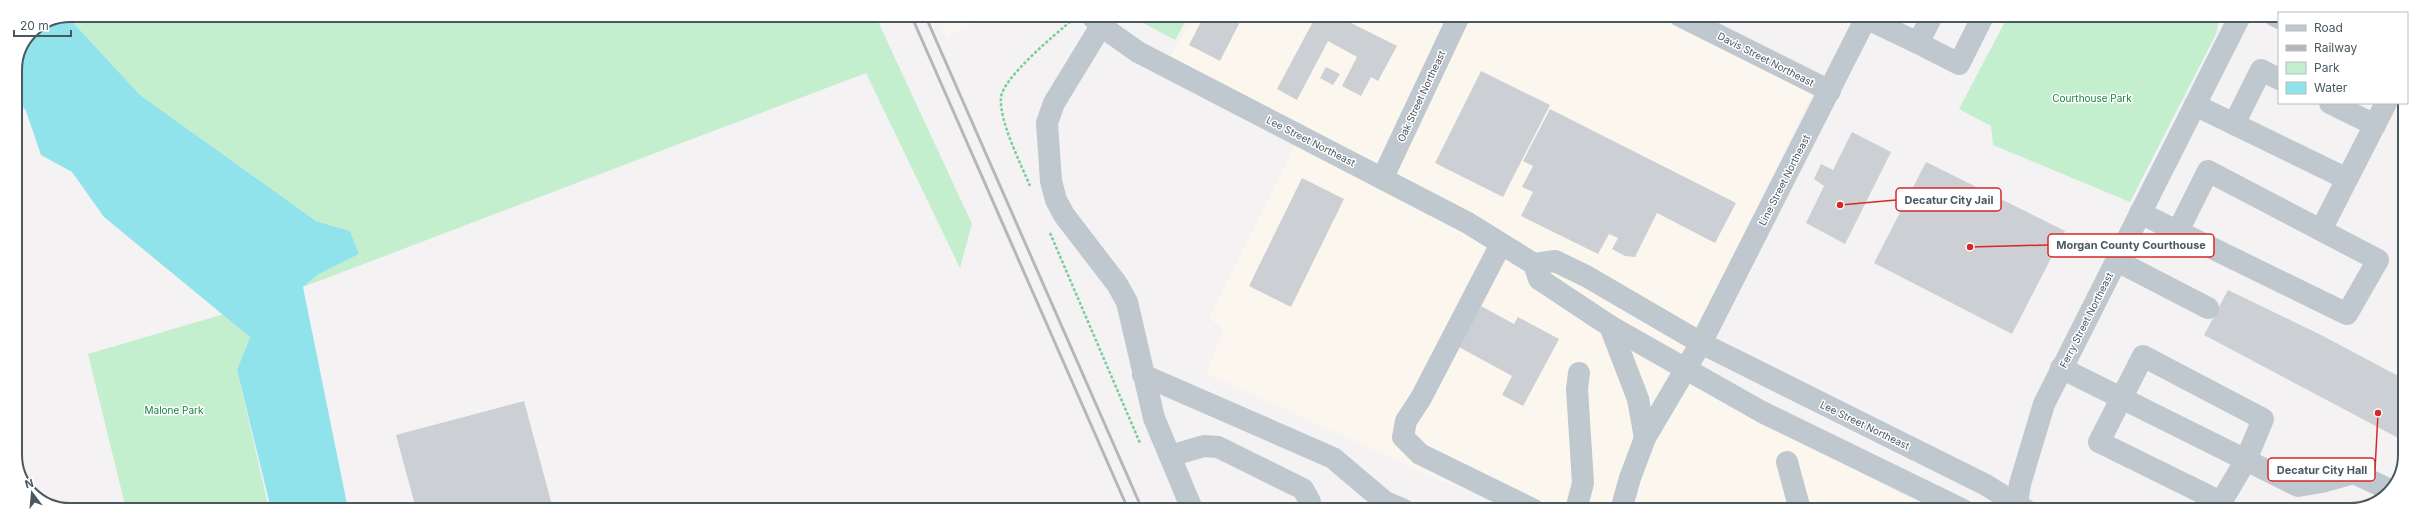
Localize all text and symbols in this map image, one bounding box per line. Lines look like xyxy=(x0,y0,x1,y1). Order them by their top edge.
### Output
scale bar xyxy=(14,12,71,38)
legend xyxy=(2278,12,2408,104)
text: 20 m xyxy=(20,18,49,33)
text: Road xyxy=(2314,20,2343,35)
street label: Davis Street Northeast xyxy=(1716,29,1817,89)
text: Railway xyxy=(2314,40,2358,55)
street label: Oak Street Northeast xyxy=(1395,48,1448,144)
text: Park xyxy=(2314,60,2340,75)
text: Water xyxy=(2314,80,2348,95)
park label: Courthouse Park xyxy=(2052,92,2132,104)
street label: Lee Street Northeast xyxy=(1265,113,1358,169)
street label: Line Street Northeast xyxy=(1756,132,1812,227)
callout: Decatur City Jail xyxy=(1896,188,2001,211)
text: Decatur City Jail xyxy=(1905,193,1993,207)
callout: Morgan County Courthouse xyxy=(2048,234,2214,257)
text: Morgan County Courthouse xyxy=(2056,238,2206,252)
street label: Ferry Street Northeast xyxy=(2057,270,2116,370)
street label: Lee Street Northeast xyxy=(1818,398,1912,452)
park label: Malone Park xyxy=(144,404,204,416)
callout: Decatur City Hall xyxy=(2268,458,2375,481)
text: Decatur City Hall xyxy=(2277,463,2367,477)
north arrow xyxy=(12,473,52,513)
text: N xyxy=(23,476,35,491)

